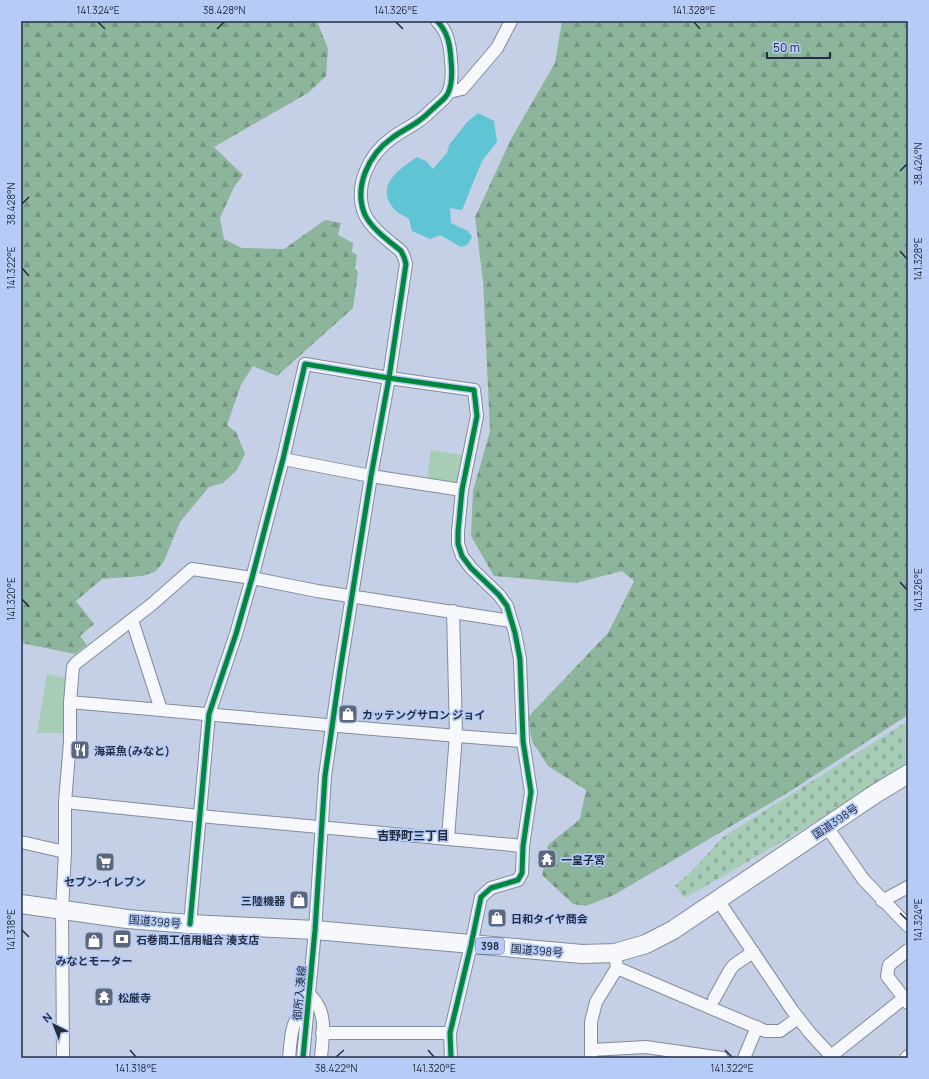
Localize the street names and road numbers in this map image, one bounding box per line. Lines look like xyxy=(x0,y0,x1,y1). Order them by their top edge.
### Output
street label: 国道398号 xyxy=(809,800,861,842)
street label: 国道398号 xyxy=(128,911,182,931)
road number: 398 xyxy=(476,938,504,954)
street label: 国道398号 xyxy=(510,940,564,960)
street label: 御所入湊線 xyxy=(289,965,309,1022)

